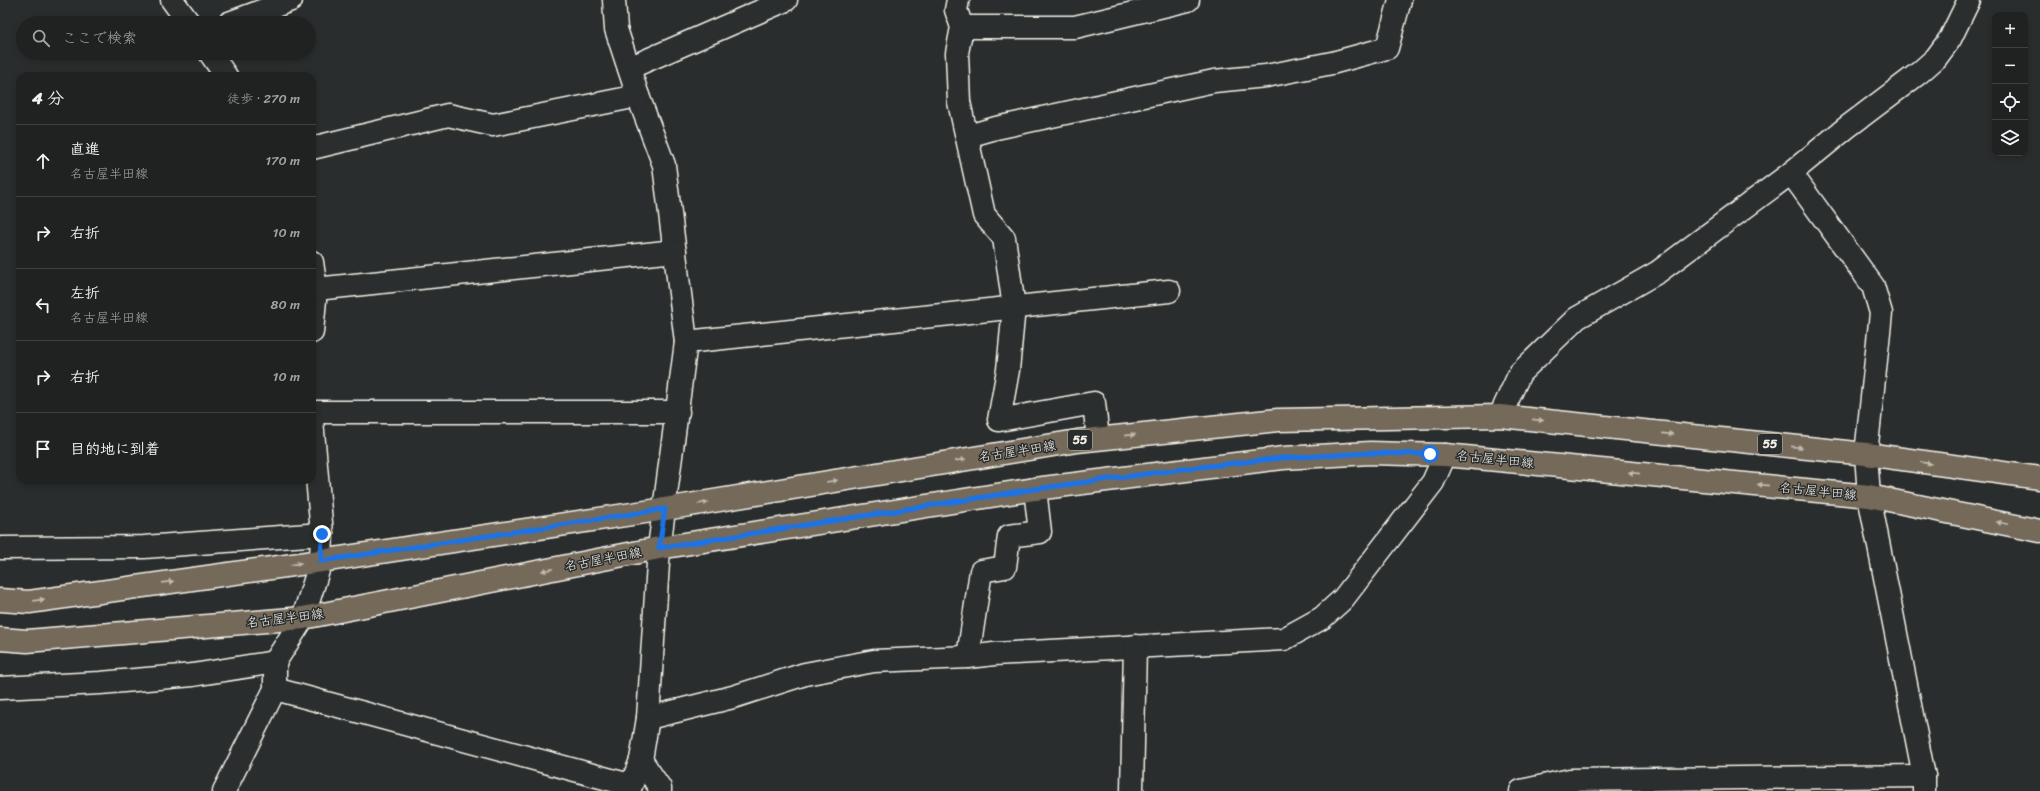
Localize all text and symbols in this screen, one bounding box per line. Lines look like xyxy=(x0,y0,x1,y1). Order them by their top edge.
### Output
map controls xyxy=(1992,12,2028,156)
button: + xyxy=(1992,12,2028,48)
search box xyxy=(16,16,316,60)
text: ここで検索 xyxy=(62,25,137,51)
icon: search xyxy=(30,27,52,49)
button: − xyxy=(1992,48,2028,84)
text: 4 分 xyxy=(32,83,64,113)
button: locate xyxy=(1992,84,2028,120)
text: 徒歩 · 270 m xyxy=(227,87,300,110)
button: layers xyxy=(1992,120,2028,156)
text: 直進 xyxy=(70,136,100,162)
text: 170 m xyxy=(265,149,300,172)
icon: ahead xyxy=(32,150,54,172)
text: 名古屋半田線 xyxy=(70,162,148,185)
text: 右折 xyxy=(70,220,100,246)
text: 10 m xyxy=(273,221,300,244)
icon: right xyxy=(32,222,54,244)
text: 左折 xyxy=(70,280,100,306)
text: 80 m xyxy=(271,293,300,316)
icon: left xyxy=(32,294,54,316)
text: 名古屋半田線 xyxy=(70,306,148,329)
text: 右折 xyxy=(70,364,100,390)
text: 10 m xyxy=(273,365,300,388)
icon: right xyxy=(32,366,54,388)
one-way arrow xyxy=(1532,417,1544,423)
road number: 55 xyxy=(1068,430,1092,450)
one-way arrow xyxy=(1662,430,1674,437)
one-way arrow xyxy=(1124,432,1136,438)
street label: 名古屋半田線 xyxy=(977,433,1058,468)
road number: 55 xyxy=(1758,434,1782,454)
text: 目的地に到着 xyxy=(70,436,160,462)
icon: arrive xyxy=(32,438,54,460)
street label: 名古屋半田線 xyxy=(1455,443,1536,475)
one-way arrow xyxy=(1791,444,1803,450)
route start xyxy=(1421,445,1439,463)
one-way arrow xyxy=(954,457,966,463)
one-way arrow xyxy=(1920,460,1932,466)
one-way arrow xyxy=(1628,469,1640,476)
street label: 名古屋半田線 xyxy=(1778,475,1859,507)
one-way arrow xyxy=(826,478,838,484)
one-way arrow xyxy=(1757,482,1769,489)
one-way arrow xyxy=(697,500,710,506)
one-way arrow xyxy=(1996,520,2008,526)
route end xyxy=(313,525,331,543)
street label: 名古屋半田線 xyxy=(563,540,644,578)
one-way arrow xyxy=(290,561,302,567)
one-way arrow xyxy=(541,567,554,573)
one-way arrow xyxy=(162,579,174,585)
one-way arrow xyxy=(33,597,45,603)
street label: 名古屋半田線 xyxy=(245,602,326,634)

